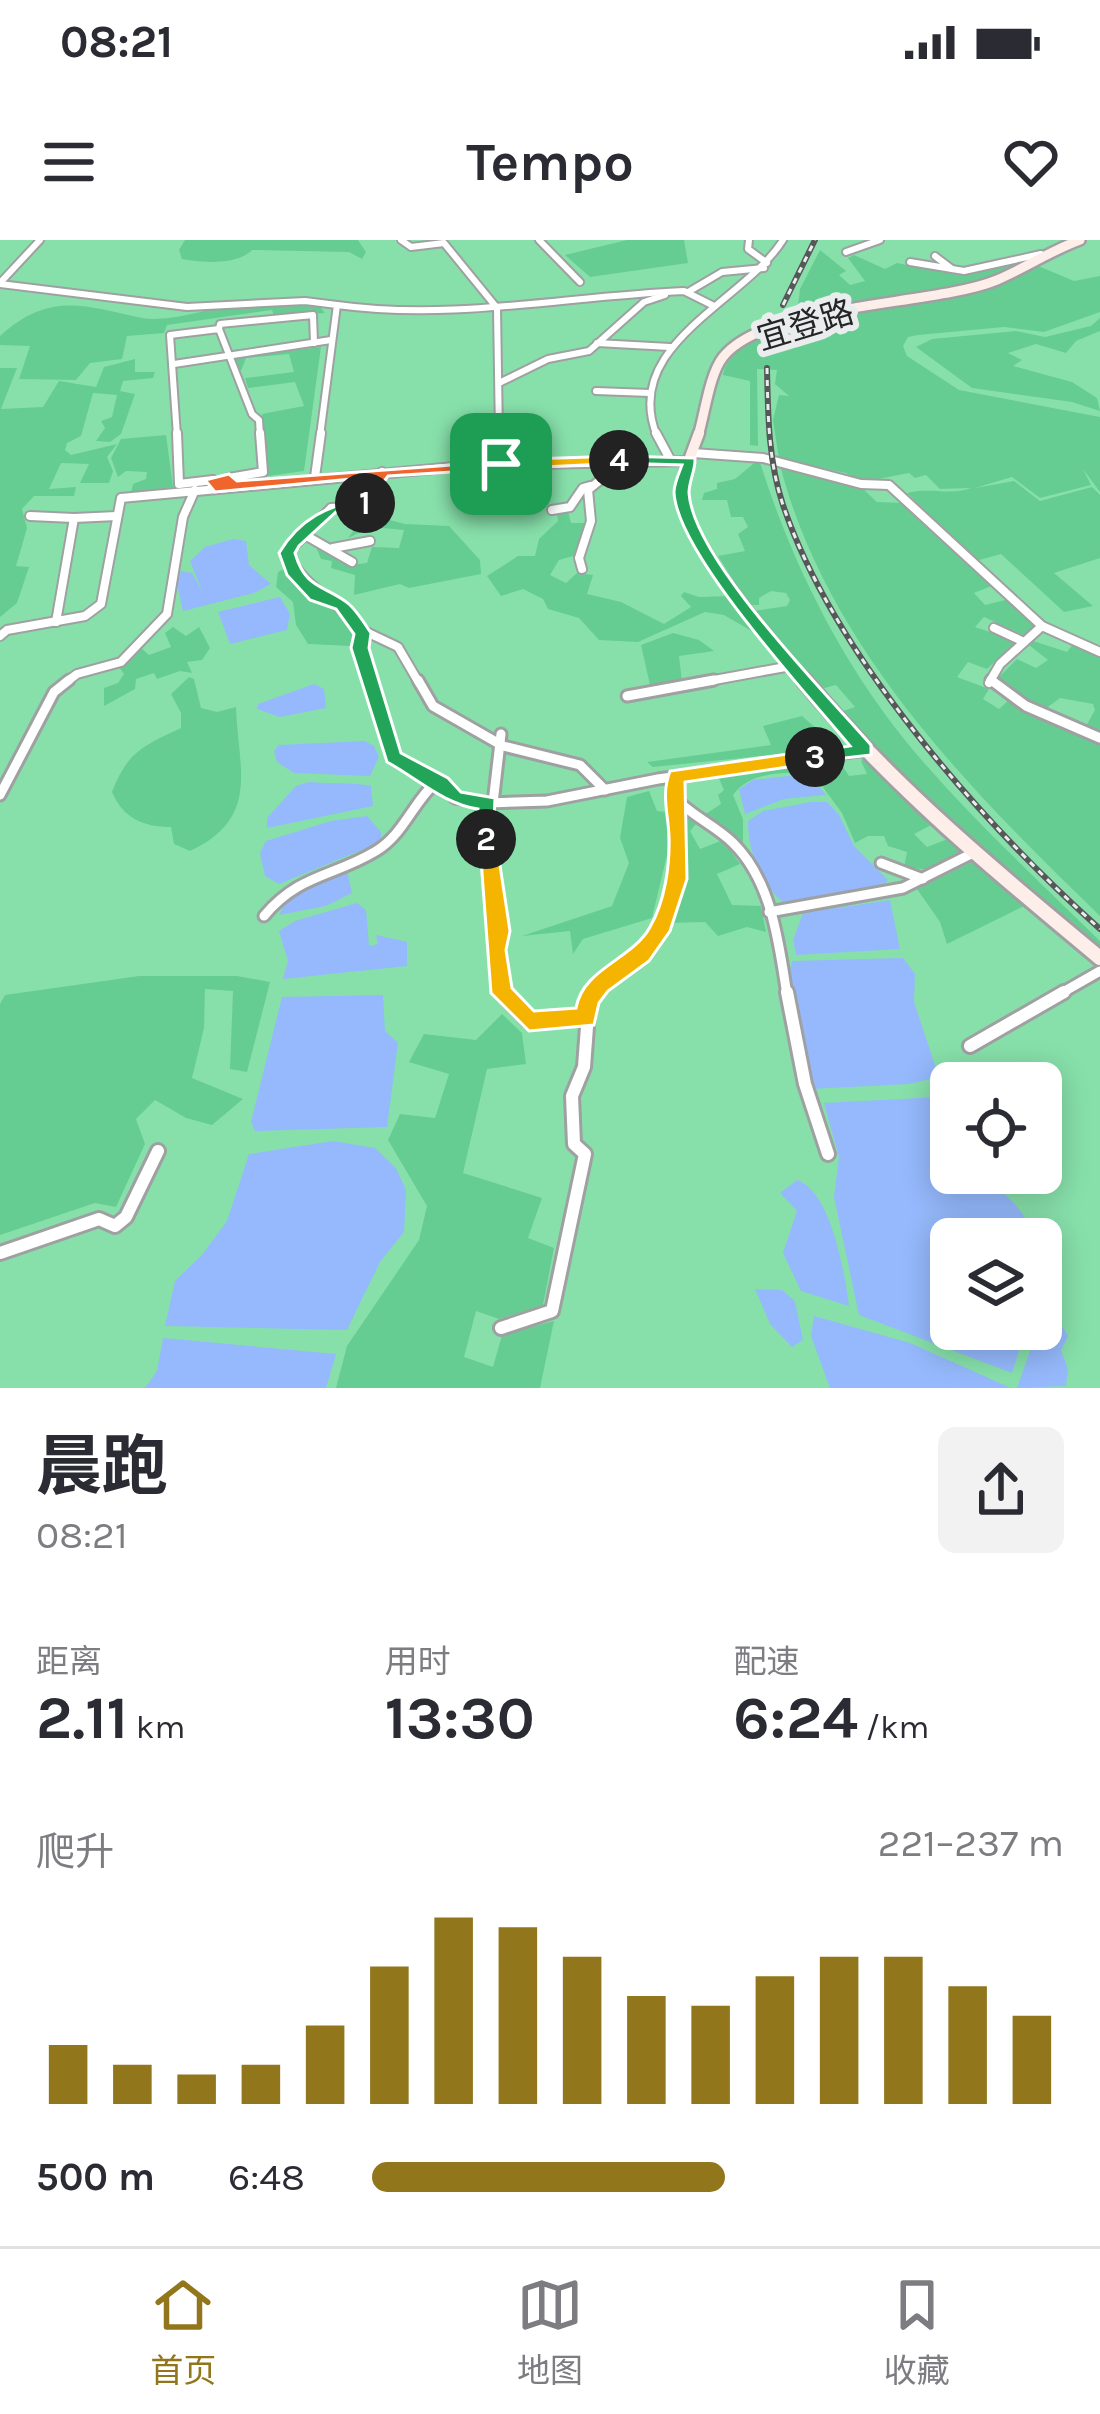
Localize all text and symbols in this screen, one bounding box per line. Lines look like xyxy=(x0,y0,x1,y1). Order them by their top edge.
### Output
text: 08:21 xyxy=(60,16,173,68)
icon: menu xyxy=(36,129,102,195)
icon: heart xyxy=(998,129,1064,195)
text: Tempo xyxy=(466,130,634,194)
street label: 宜登路 xyxy=(752,292,858,358)
pin xyxy=(450,413,552,515)
pin: 4 xyxy=(589,430,649,490)
icon: arrive xyxy=(468,431,534,497)
text: 4 xyxy=(609,441,629,479)
pin: 1 xyxy=(335,473,395,533)
text: 1 xyxy=(359,484,371,522)
pin: 3 xyxy=(785,727,845,787)
text: 3 xyxy=(805,738,825,776)
pin: 2 xyxy=(456,809,516,869)
text: 2 xyxy=(476,820,496,858)
map controls xyxy=(930,1062,1062,1350)
button: locate xyxy=(930,1062,1062,1194)
button: layers xyxy=(930,1218,1062,1350)
button: share xyxy=(938,1427,1064,1553)
text: 晨跑 xyxy=(36,1428,168,1506)
text: 08:21 xyxy=(36,1512,128,1558)
text: 距离 xyxy=(36,1643,102,1681)
text: 用时 xyxy=(385,1643,451,1681)
text: 配速 xyxy=(733,1643,799,1681)
text: 2.11 xyxy=(36,1683,128,1753)
text: 13:30 xyxy=(385,1683,535,1753)
text: 6:24 xyxy=(733,1683,858,1753)
text: km xyxy=(128,1708,185,1746)
text: /km xyxy=(858,1708,929,1746)
text: 221–237 m xyxy=(878,1820,1064,1866)
text: 爬升 xyxy=(36,1829,114,1875)
text: 500 m xyxy=(36,2154,155,2200)
text: 6:48 xyxy=(228,2154,305,2200)
tab: 首页 xyxy=(150,2272,216,2392)
tab: 地图 xyxy=(517,2272,583,2392)
tab: 收藏 xyxy=(884,2272,950,2392)

